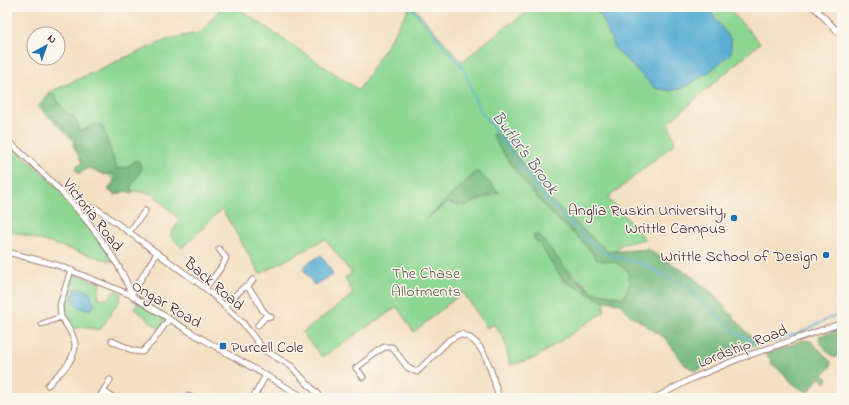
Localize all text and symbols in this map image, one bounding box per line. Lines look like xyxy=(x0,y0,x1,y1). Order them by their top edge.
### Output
north arrow xyxy=(26,26,66,66)
text: N xyxy=(44,31,60,48)
water label: Butler's Brook xyxy=(485,106,565,201)
street label: Victoria Road xyxy=(55,173,129,257)
place label: Anglia Ruskin University, Writtle Campus xyxy=(568,199,726,241)
marker: Anglia Ruskin University, Writtle Campus xyxy=(729,213,739,223)
place label: Writtle School of Design xyxy=(661,245,818,269)
marker: Writtle School of Design xyxy=(821,250,831,260)
street label: Back Road xyxy=(178,251,249,317)
park label: The Chase Allotments xyxy=(391,262,461,304)
street label: Ongar Road xyxy=(126,274,206,335)
street label: Lordship Road xyxy=(694,319,791,375)
place label: Purcell Cole xyxy=(231,336,304,360)
marker: Purcell Cole xyxy=(218,341,228,351)

